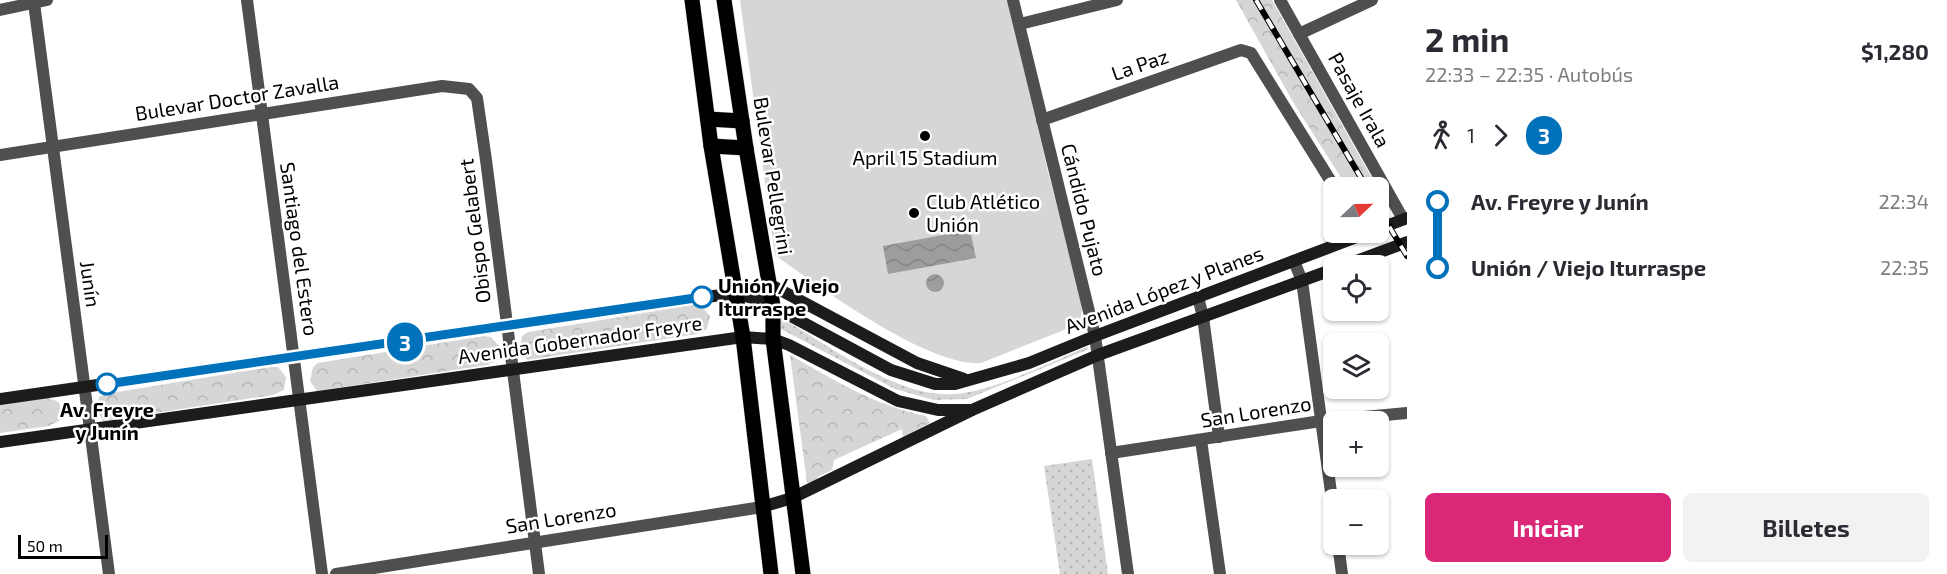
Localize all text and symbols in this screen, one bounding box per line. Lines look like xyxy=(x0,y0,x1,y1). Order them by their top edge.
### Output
text: 2 min xyxy=(1425,19,1509,59)
text: $1,280 xyxy=(1861,38,1929,64)
street label: La Paz xyxy=(1108,43,1171,85)
street label: Pasaje Irala xyxy=(1324,48,1396,151)
text: 22:33 – 22:35 · Autobús xyxy=(1425,62,1633,86)
street label: Bulevar Doctor Zavalla xyxy=(133,69,340,125)
street label: Bulevar Pellegrini xyxy=(750,95,798,257)
icon: walk xyxy=(1425,119,1458,152)
icon: forward xyxy=(1484,119,1517,152)
text: 1 xyxy=(1467,123,1475,147)
text: 3 xyxy=(1538,123,1550,148)
marker: April 15 Stadium xyxy=(918,129,932,143)
street label: Cándido Pujato xyxy=(1057,141,1113,279)
place label: April 15 Stadium xyxy=(852,145,998,169)
street label: Obispo Gelabert xyxy=(453,157,495,305)
street label: Santiago del Estero xyxy=(276,160,324,337)
north arrow xyxy=(1323,177,1389,243)
map controls xyxy=(1323,177,1389,555)
text: Av. Freyre y Junín xyxy=(1471,188,1649,214)
place label: Club Atlético Unión xyxy=(926,189,1040,236)
text: 22:34 xyxy=(1878,189,1929,213)
marker: Club Atlético Unión xyxy=(907,206,921,220)
street label: Avenida López y Planes xyxy=(1061,240,1266,338)
text: Unión / Viejo Iturraspe xyxy=(1471,254,1706,280)
button: locate xyxy=(1323,255,1389,321)
text: 22:35 xyxy=(1880,255,1929,279)
street label: Junín xyxy=(76,259,106,309)
place label: Unión / Viejo Iturraspe xyxy=(718,273,839,320)
marker: Unión / Viejo Iturraspe xyxy=(691,286,713,308)
street label: Avenida Gobernador Freyre xyxy=(456,310,703,368)
line badge: 3 xyxy=(386,322,424,362)
text: 3 xyxy=(399,330,411,355)
button: layers xyxy=(1323,333,1389,399)
marker: Av. Freyre y Junín xyxy=(96,373,118,395)
street label: San Lorenzo xyxy=(1199,390,1313,432)
place label: Av. Freyre y Junín xyxy=(60,397,154,445)
button: + xyxy=(1323,411,1389,477)
button: − xyxy=(1323,489,1389,555)
button: Iniciar xyxy=(1425,493,1671,562)
button: Billetes xyxy=(1683,493,1929,562)
street label: San Lorenzo xyxy=(504,496,618,538)
scale bar xyxy=(18,532,108,560)
text: 50 m xyxy=(27,536,63,555)

